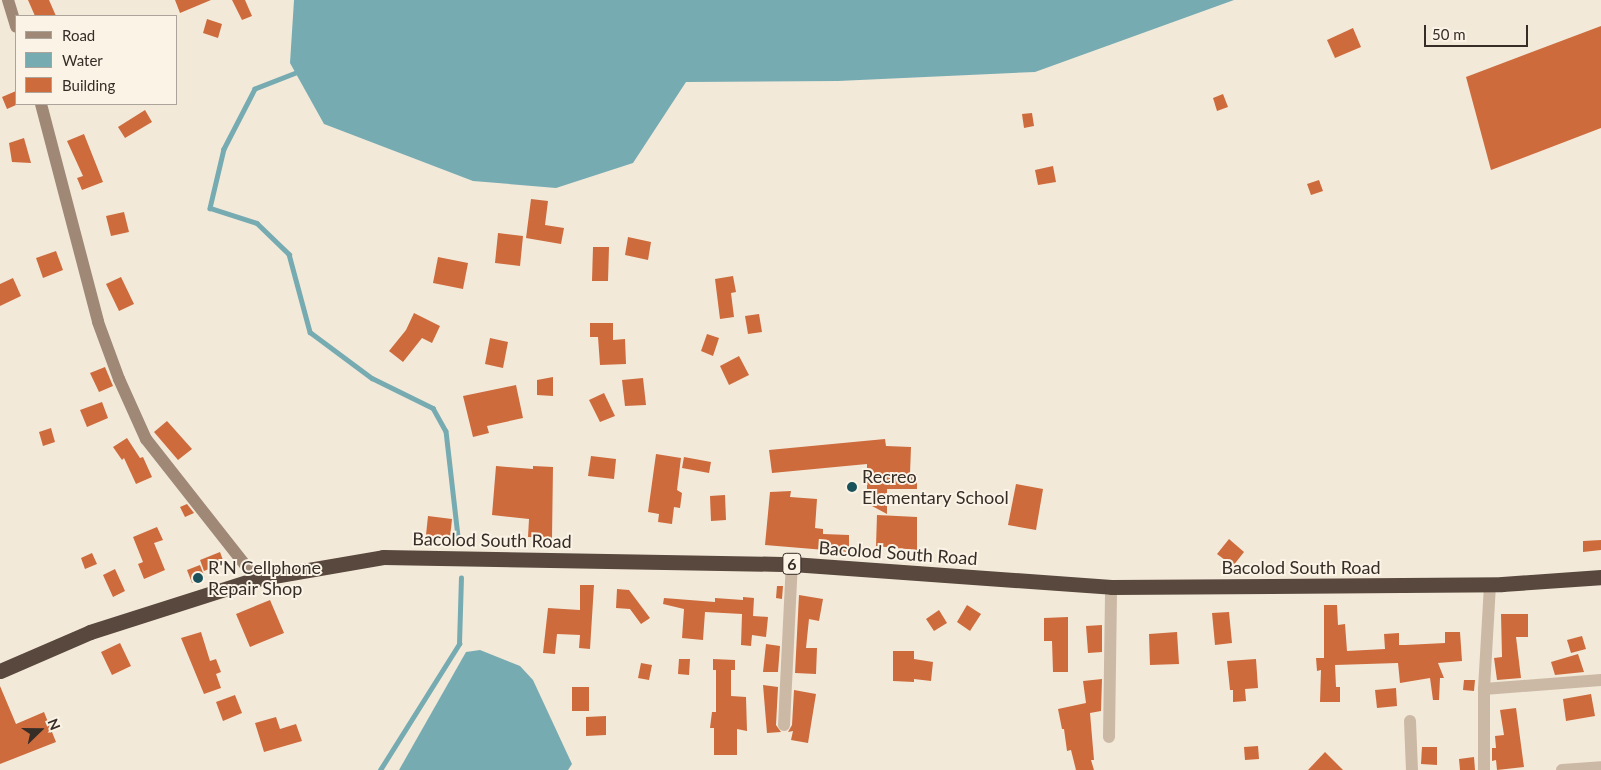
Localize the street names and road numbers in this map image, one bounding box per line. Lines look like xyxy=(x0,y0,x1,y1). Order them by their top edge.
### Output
street label: Bacolod South Road xyxy=(412,528,572,552)
street label: Bacolod South Road xyxy=(818,537,978,569)
road number: 6 xyxy=(782,550,802,578)
street label: Bacolod South Road xyxy=(1221,556,1381,578)

